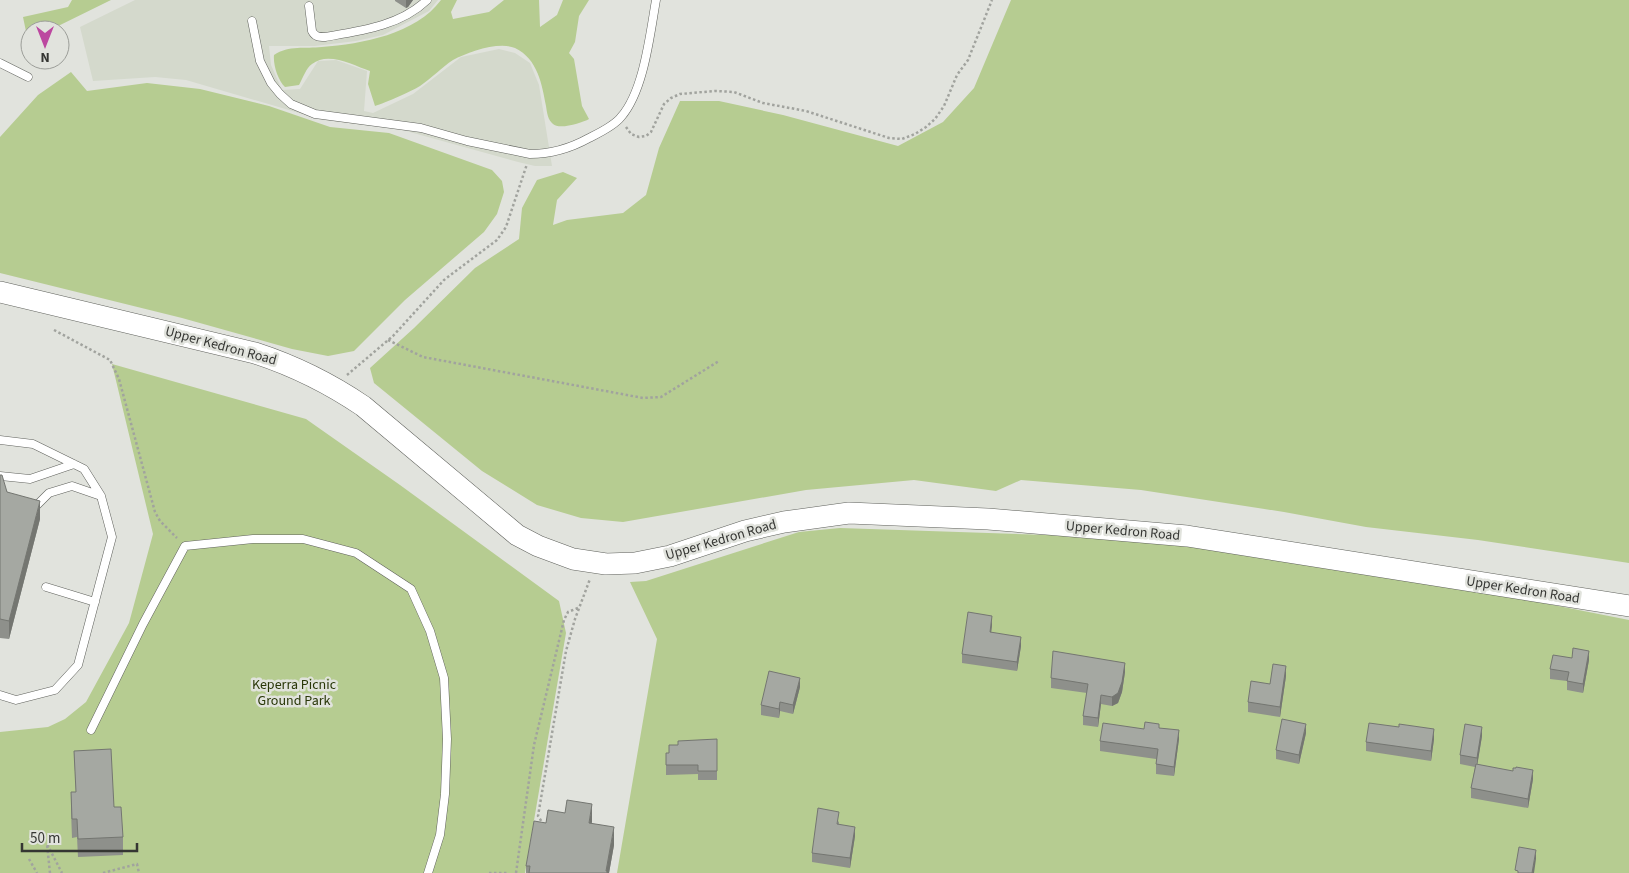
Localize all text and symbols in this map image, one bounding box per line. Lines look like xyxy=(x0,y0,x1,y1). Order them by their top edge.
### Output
north arrow xyxy=(20,20,70,70)
text: N xyxy=(40,47,50,67)
street label: Upper Kedron Road xyxy=(163,321,279,371)
street label: Upper Kedron Road xyxy=(663,515,779,565)
street label: Upper Kedron Road xyxy=(1065,516,1181,546)
street label: Upper Kedron Road xyxy=(1465,571,1581,609)
park label: Keperra Picnic Ground Park xyxy=(252,675,337,711)
scale bar xyxy=(22,820,138,852)
text: 50 m xyxy=(30,828,60,849)

